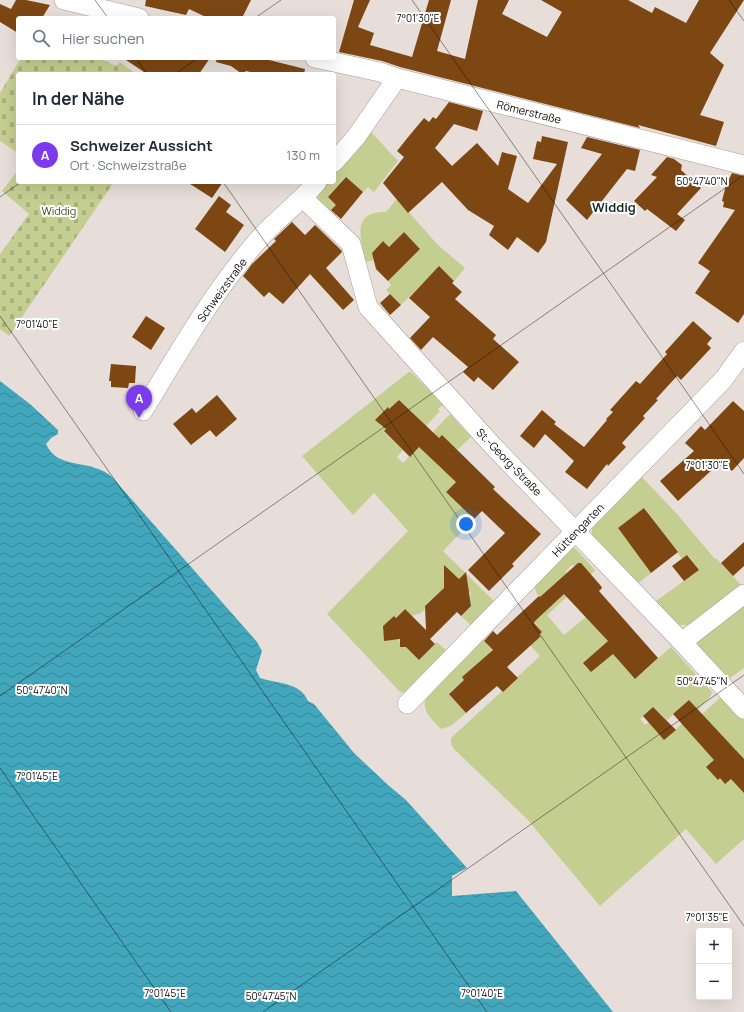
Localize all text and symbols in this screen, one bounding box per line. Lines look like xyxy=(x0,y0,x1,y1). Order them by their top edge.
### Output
text: 7°01'30"E xyxy=(397,11,440,25)
search box xyxy=(16,16,336,60)
icon: search xyxy=(30,27,52,49)
text: Hier suchen xyxy=(62,28,144,49)
text: In der Nähe xyxy=(32,87,125,110)
street label: Römerstraße xyxy=(495,96,563,127)
text: Schweizer Aussicht xyxy=(70,135,213,156)
text: A xyxy=(41,146,49,164)
text: 130 m xyxy=(286,146,320,164)
text: Ort · Schweizstraße xyxy=(70,156,187,174)
text: 50°47'40"N xyxy=(677,174,728,188)
district label: Widdig xyxy=(592,198,636,216)
park label: Widdig xyxy=(42,203,76,218)
street label: Schweizstraße xyxy=(193,254,250,325)
text: 7°01'40"E xyxy=(16,317,58,331)
pin: A xyxy=(126,385,152,418)
street label: St.-Georg-Straße xyxy=(473,425,546,499)
text: 7°01'30"E xyxy=(686,458,729,472)
street label: Hüttengarten xyxy=(548,500,607,560)
your location xyxy=(456,514,476,534)
text: 50°47'45"N xyxy=(677,674,727,688)
text: 50°47'40"N xyxy=(17,683,68,697)
text: 7°01'45"E xyxy=(16,769,58,783)
text: 7°01'35"E xyxy=(686,910,729,924)
map controls xyxy=(696,928,732,1000)
button: + xyxy=(696,928,732,964)
button: − xyxy=(696,964,732,1000)
text: 7°01'45"E xyxy=(144,986,186,1000)
text: 7°01'40"E xyxy=(461,986,503,1000)
text: 50°47'45"N xyxy=(246,989,296,1003)

